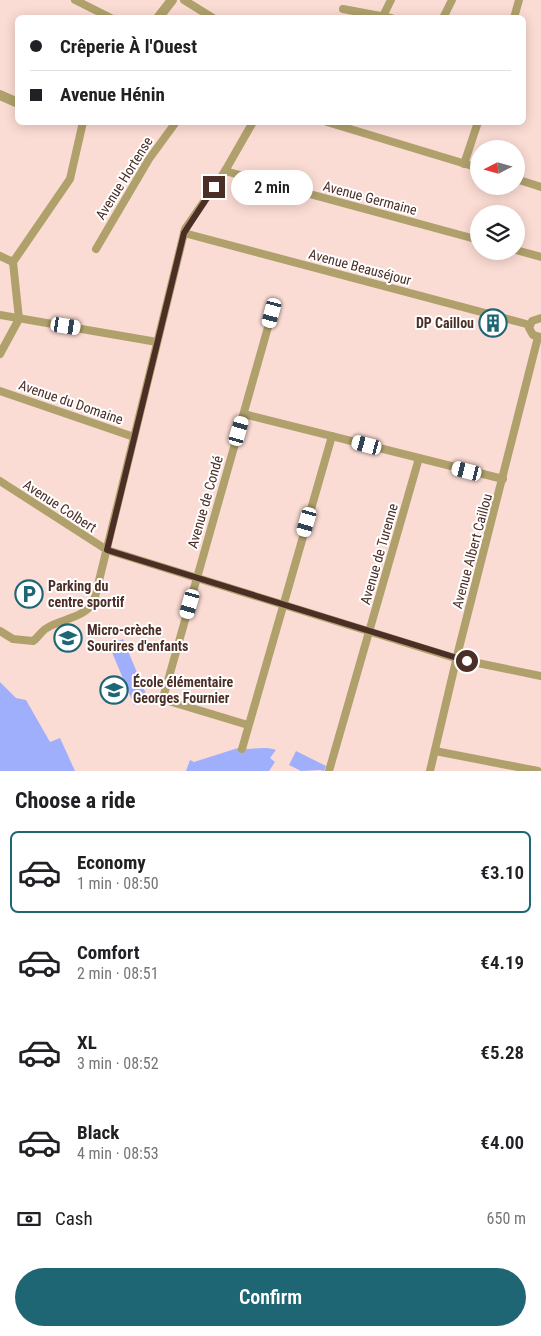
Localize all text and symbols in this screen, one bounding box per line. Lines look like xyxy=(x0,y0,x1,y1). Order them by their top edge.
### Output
text: Crêperie À l'Ouest xyxy=(60,35,197,58)
text: Avenue Hénin xyxy=(60,83,165,106)
street label: Avenue Hortense xyxy=(92,133,156,222)
north arrow xyxy=(470,140,525,195)
map controls xyxy=(470,140,525,260)
callout: 2 min xyxy=(232,170,314,204)
route end xyxy=(203,176,225,198)
text: 2 min xyxy=(254,178,290,197)
street label: Avenue Germaine xyxy=(321,178,419,218)
button: layers xyxy=(470,205,525,260)
street label: Avenue Beauséjour xyxy=(307,246,413,288)
car xyxy=(260,297,283,329)
building icon: DP Caillou xyxy=(478,308,508,338)
place label: DP Caillou xyxy=(416,315,474,331)
car xyxy=(50,316,81,336)
street label: Avenue du Domaine xyxy=(17,377,126,427)
car xyxy=(227,415,250,447)
car xyxy=(350,434,383,456)
street label: Avenue de Condé xyxy=(184,453,226,550)
car xyxy=(450,460,483,482)
street label: Avenue Colbert xyxy=(20,476,100,536)
street label: Avenue Albert Caillou xyxy=(449,492,495,610)
street label: Avenue de Turenne xyxy=(357,501,401,606)
car xyxy=(295,506,318,538)
place label: Parking du centre sportif xyxy=(48,578,125,610)
parking icon: Parking du centre sportif xyxy=(14,579,44,609)
car xyxy=(178,588,201,620)
place label: Micro-crèche Sourires d'enfants xyxy=(87,622,188,654)
school or university icon: Micro-crèche Sourires d'enfants xyxy=(53,623,83,653)
route start xyxy=(456,650,478,672)
place label: École élémentaire Georges Fournier xyxy=(133,673,233,706)
school or university icon: École élémentaire Georges Fournier xyxy=(99,675,129,705)
text: Choose a ride xyxy=(15,788,136,813)
icon: car xyxy=(17,850,62,895)
text: Economy xyxy=(77,851,146,874)
text: €3.10 xyxy=(480,861,524,884)
text: 1 min · 08:50 xyxy=(77,874,159,893)
icon: car xyxy=(17,940,62,985)
text: Comfort xyxy=(77,941,140,964)
text: €4.19 xyxy=(480,951,524,974)
text: 2 min · 08:51 xyxy=(77,964,159,983)
icon: car xyxy=(17,1030,62,1075)
text: XL xyxy=(77,1031,97,1054)
text: €5.28 xyxy=(480,1041,524,1064)
text: 3 min · 08:52 xyxy=(77,1054,159,1073)
icon: car xyxy=(17,1120,62,1165)
text: Black xyxy=(77,1121,119,1144)
text: €4.00 xyxy=(480,1131,524,1154)
text: 4 min · 08:53 xyxy=(77,1144,159,1163)
icon: cash xyxy=(15,1205,43,1233)
text: Cash xyxy=(55,1207,93,1230)
text: 650 m xyxy=(487,1209,526,1228)
button: Confirm xyxy=(15,1268,526,1326)

